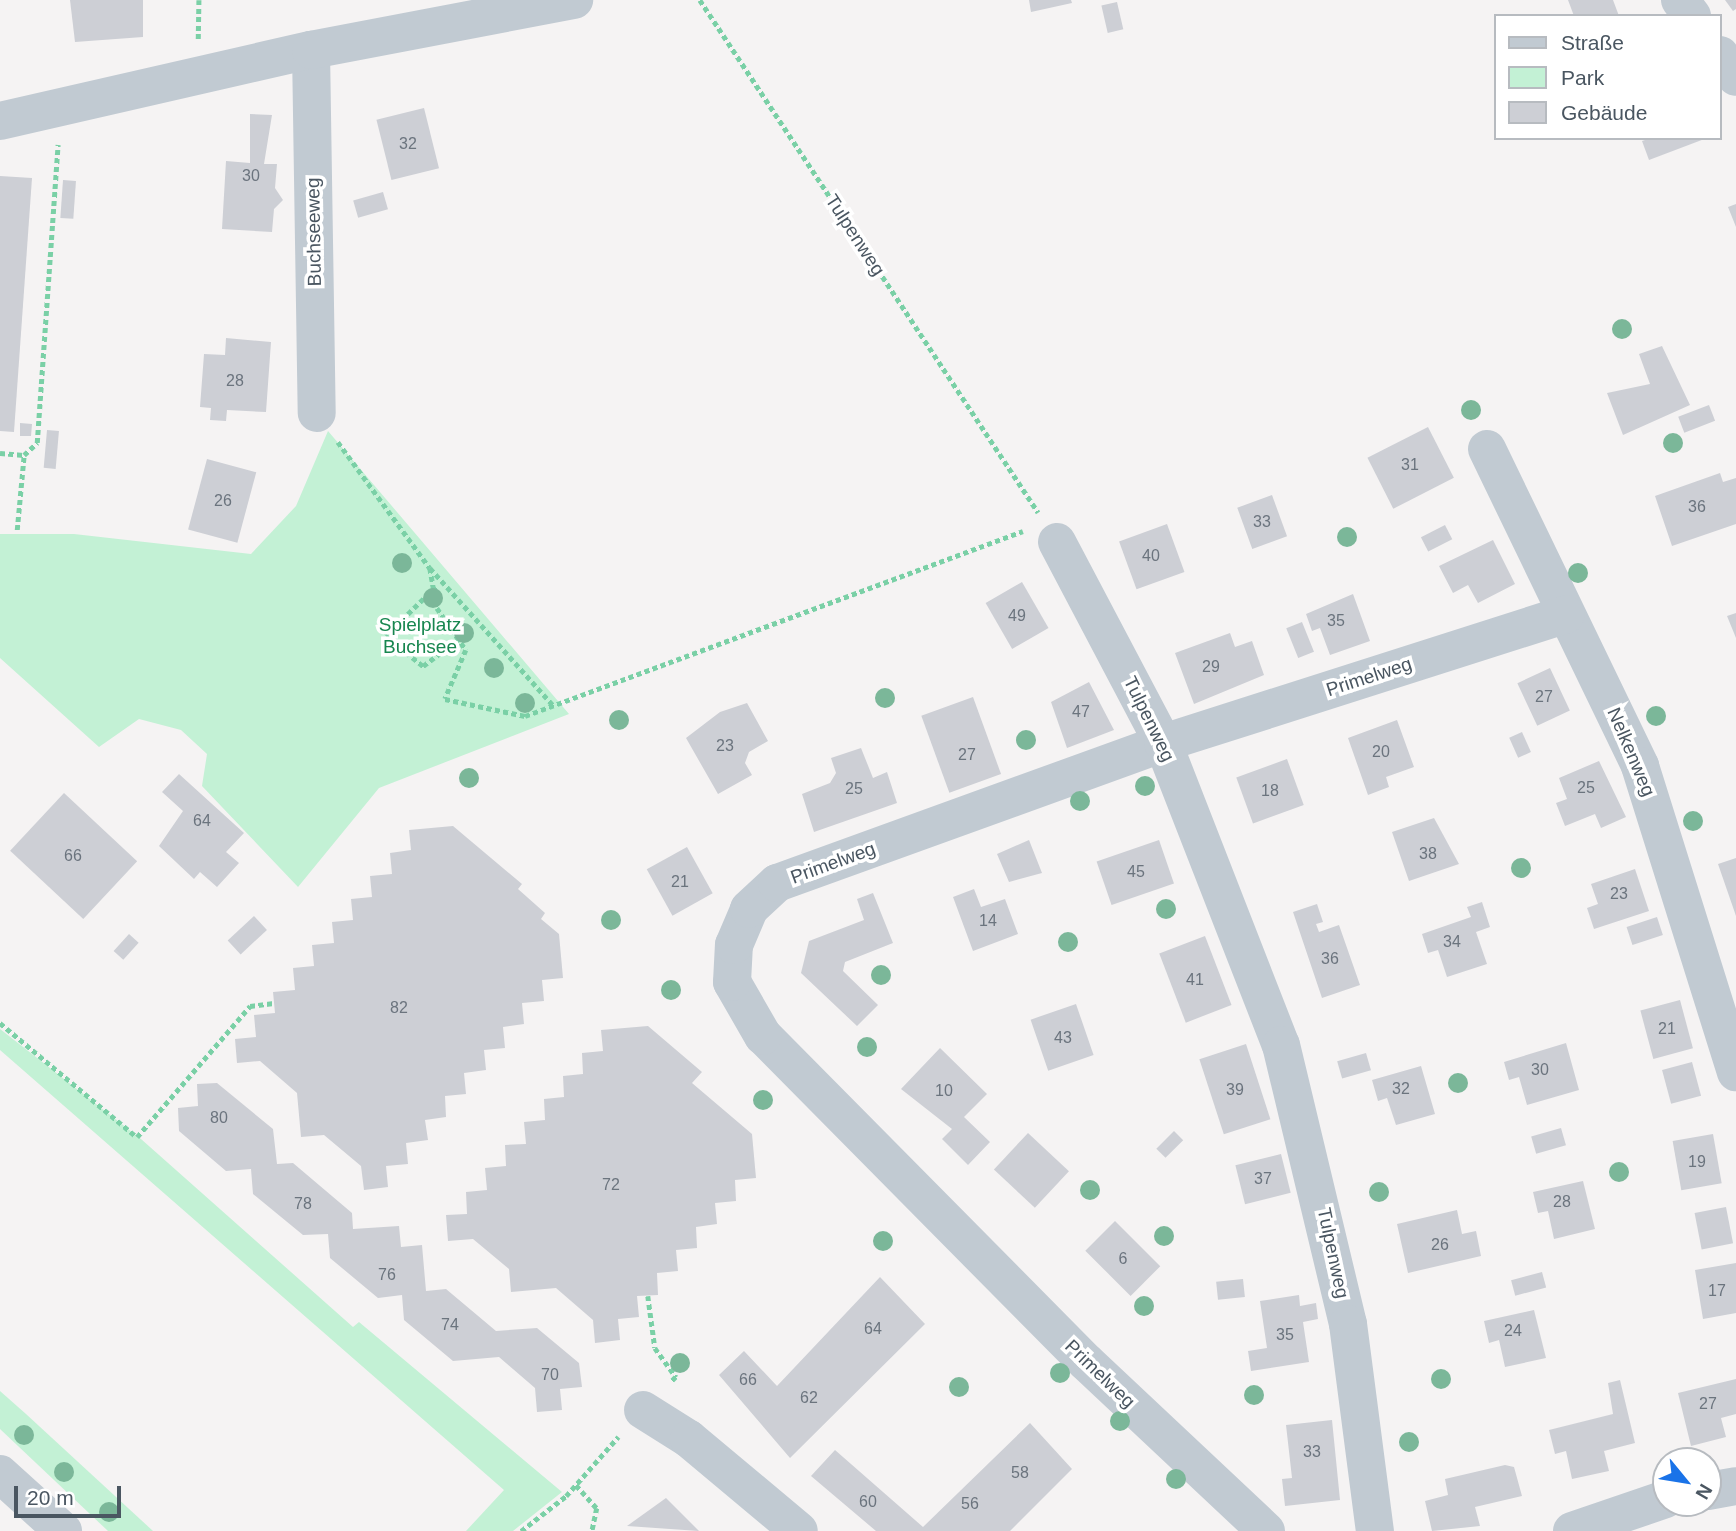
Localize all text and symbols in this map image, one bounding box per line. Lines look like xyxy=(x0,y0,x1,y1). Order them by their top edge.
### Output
legend xyxy=(1494,14,1722,140)
text: Straße xyxy=(1561,31,1624,54)
text: Park xyxy=(1561,66,1604,89)
text: Gebäude xyxy=(1561,101,1647,124)
house number: 32 xyxy=(399,134,417,154)
house number: 30 xyxy=(242,166,260,186)
street label: Buchseeweg xyxy=(302,177,326,287)
street label: Tulpenweg xyxy=(820,190,890,280)
house number: 28 xyxy=(226,371,244,391)
house number: 31 xyxy=(1401,455,1419,475)
house number: 26 xyxy=(214,491,232,511)
house number: 36 xyxy=(1688,497,1706,517)
house number: 33 xyxy=(1253,512,1271,532)
house number: 40 xyxy=(1142,546,1160,566)
house number: 49 xyxy=(1008,606,1026,626)
house number: 35 xyxy=(1327,611,1345,631)
park label: Spielplatz Buchsee xyxy=(379,614,461,658)
street label: Primelweg xyxy=(1323,652,1415,702)
house number: 29 xyxy=(1202,657,1220,677)
street label: Tulpenweg xyxy=(1119,673,1179,765)
house number: 27 xyxy=(1535,687,1553,707)
house number: 47 xyxy=(1072,702,1090,722)
street label: Nelkenweg xyxy=(1602,704,1660,800)
house number: 23 xyxy=(716,736,734,756)
house number: 20 xyxy=(1372,742,1390,762)
house number: 27 xyxy=(958,745,976,765)
house number: 25 xyxy=(1577,778,1595,798)
house number: 25 xyxy=(845,779,863,799)
house number: 18 xyxy=(1261,781,1279,801)
house number: 64 xyxy=(193,811,211,831)
street label: Primelweg xyxy=(787,837,879,889)
house number: 38 xyxy=(1419,844,1437,864)
house number: 66 xyxy=(64,846,82,866)
house number: 45 xyxy=(1127,862,1145,882)
house number: 21 xyxy=(671,872,689,892)
house number: 23 xyxy=(1610,884,1628,904)
house number: 14 xyxy=(979,911,997,931)
house number: 34 xyxy=(1443,932,1461,952)
house number: 36 xyxy=(1321,949,1339,969)
house number: 41 xyxy=(1186,970,1204,990)
house number: 82 xyxy=(390,998,408,1018)
house number: 21 xyxy=(1658,1019,1676,1039)
house number: 43 xyxy=(1054,1028,1072,1048)
house number: 30 xyxy=(1531,1060,1549,1080)
house number: 32 xyxy=(1392,1079,1410,1099)
house number: 39 xyxy=(1226,1080,1244,1100)
house number: 10 xyxy=(935,1081,953,1101)
house number: 80 xyxy=(210,1108,228,1128)
house number: 19 xyxy=(1688,1152,1706,1172)
house number: 37 xyxy=(1254,1169,1272,1189)
house number: 72 xyxy=(602,1175,620,1195)
house number: 28 xyxy=(1553,1192,1571,1212)
house number: 78 xyxy=(294,1194,312,1214)
street label: Tulpenweg xyxy=(1312,1206,1354,1300)
house number: 26 xyxy=(1431,1235,1449,1255)
house number: 6 xyxy=(1119,1249,1127,1269)
house number: 76 xyxy=(378,1265,396,1285)
house number: 17 xyxy=(1708,1281,1726,1301)
house number: 74 xyxy=(441,1315,459,1335)
house number: 64 xyxy=(864,1319,882,1339)
house number: 24 xyxy=(1504,1321,1522,1341)
house number: 35 xyxy=(1276,1325,1294,1345)
street label: Primelweg xyxy=(1060,1335,1140,1413)
house number: 70 xyxy=(541,1365,559,1385)
house number: 66 xyxy=(739,1370,757,1390)
house number: 62 xyxy=(800,1388,818,1408)
house number: 27 xyxy=(1699,1394,1717,1414)
house number: 33 xyxy=(1303,1442,1321,1462)
north arrow xyxy=(1652,1447,1722,1517)
house number: 58 xyxy=(1011,1463,1029,1483)
scale bar xyxy=(18,1472,124,1516)
text: N xyxy=(1691,1481,1716,1503)
text: 20 m xyxy=(27,1486,74,1509)
house number: 60 xyxy=(859,1492,877,1512)
house number: 56 xyxy=(961,1494,979,1514)

